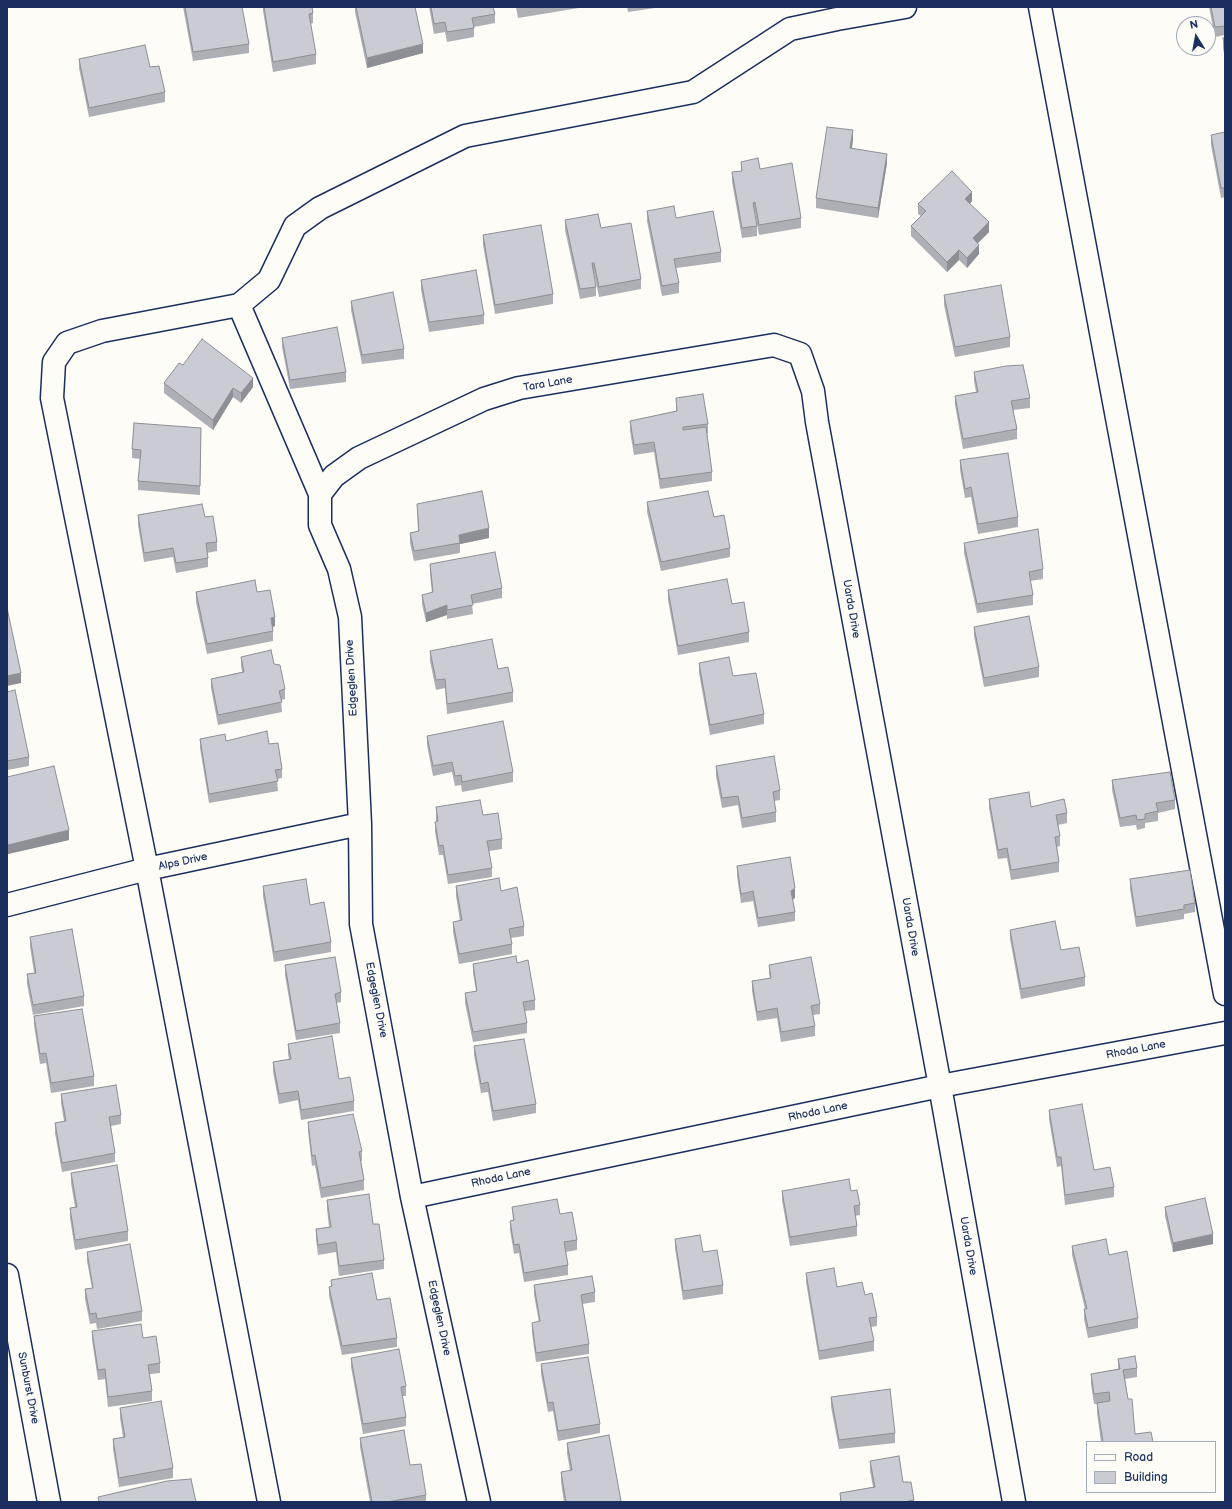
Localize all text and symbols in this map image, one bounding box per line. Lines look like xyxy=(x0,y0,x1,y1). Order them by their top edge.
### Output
north arrow xyxy=(1176,16,1216,56)
text: N xyxy=(1189,18,1199,32)
street label: Tara Lane xyxy=(522,373,574,395)
street label: Uarda Drive xyxy=(839,579,863,639)
street label: Edgeglen Drive xyxy=(343,639,361,717)
street label: Alps Drive xyxy=(157,850,209,874)
street label: Uarda Drive xyxy=(898,897,922,957)
street label: Edgeglen Drive xyxy=(362,961,390,1039)
street label: Rhoda Lane xyxy=(1105,1038,1167,1062)
street label: Rhoda Lane xyxy=(787,1099,849,1125)
street label: Rhoda Lane xyxy=(470,1165,532,1191)
street label: Uarda Drive xyxy=(956,1216,980,1276)
street label: Edgeglen Drive xyxy=(425,1279,453,1357)
street label: Sunburst Drive xyxy=(15,1351,41,1425)
legend xyxy=(1086,1441,1216,1493)
text: Road xyxy=(1124,1450,1153,1465)
text: Building xyxy=(1124,1470,1168,1485)

